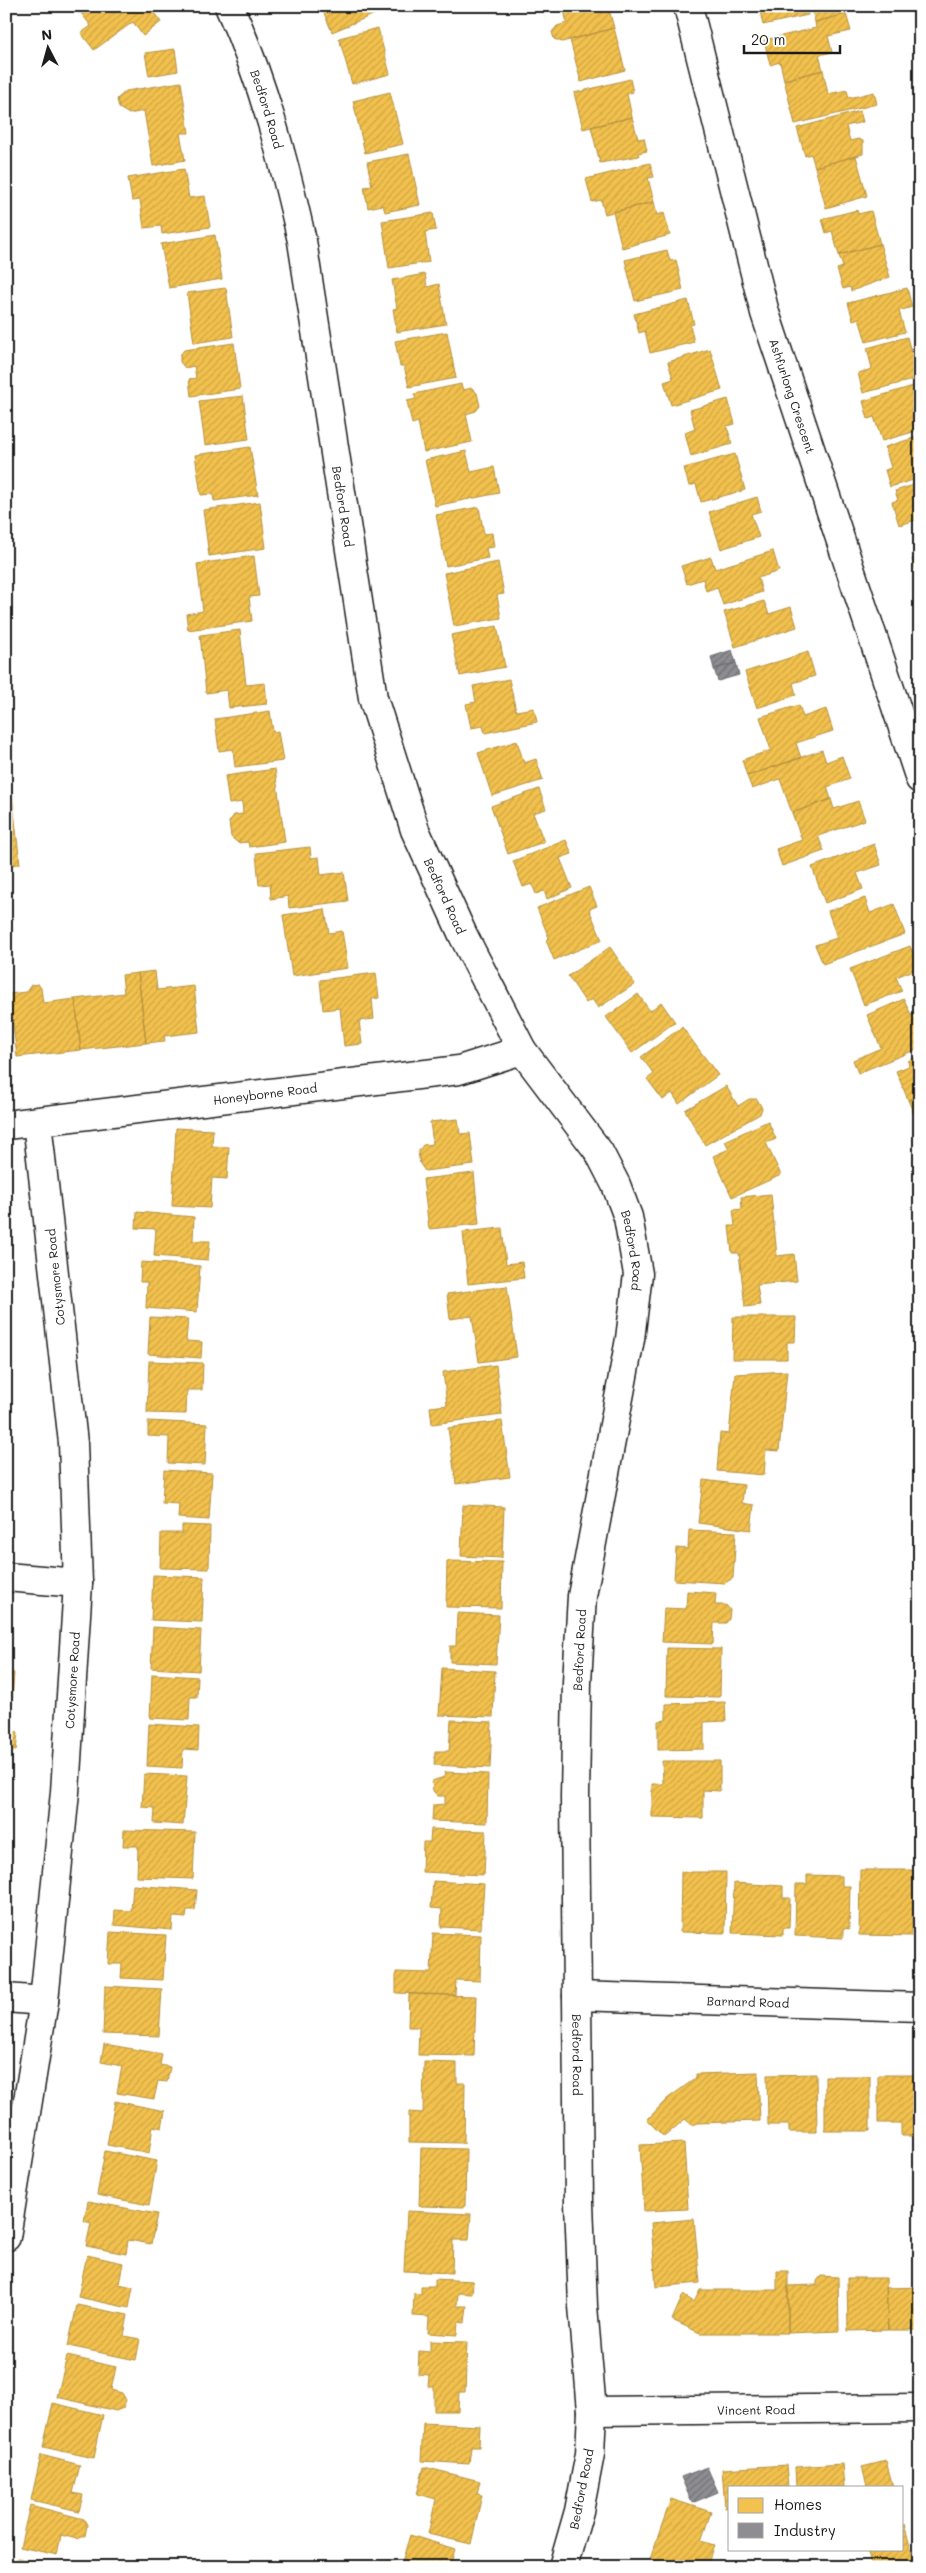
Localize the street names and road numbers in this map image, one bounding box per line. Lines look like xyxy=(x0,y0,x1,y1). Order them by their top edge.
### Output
street label: Bedford Road xyxy=(247,68,287,151)
street label: Ashfurlong Crescent xyxy=(766,336,819,456)
street label: Bedford Road xyxy=(329,465,357,548)
street label: Bedford Road xyxy=(421,855,470,937)
street label: Honeyborne Road xyxy=(212,1079,318,1108)
street label: Bedford Road xyxy=(618,1207,646,1292)
street label: Cotysmore Road xyxy=(42,1228,68,1326)
street label: Bedford Road xyxy=(569,1608,589,1691)
street label: Cotysmore Road xyxy=(61,1631,83,1729)
street label: Barnard Road xyxy=(706,1992,790,2011)
street label: Bedford Road xyxy=(569,2014,586,2096)
street label: Vincent Road xyxy=(717,2401,796,2418)
street label: Bedford Road xyxy=(565,2447,597,2531)

